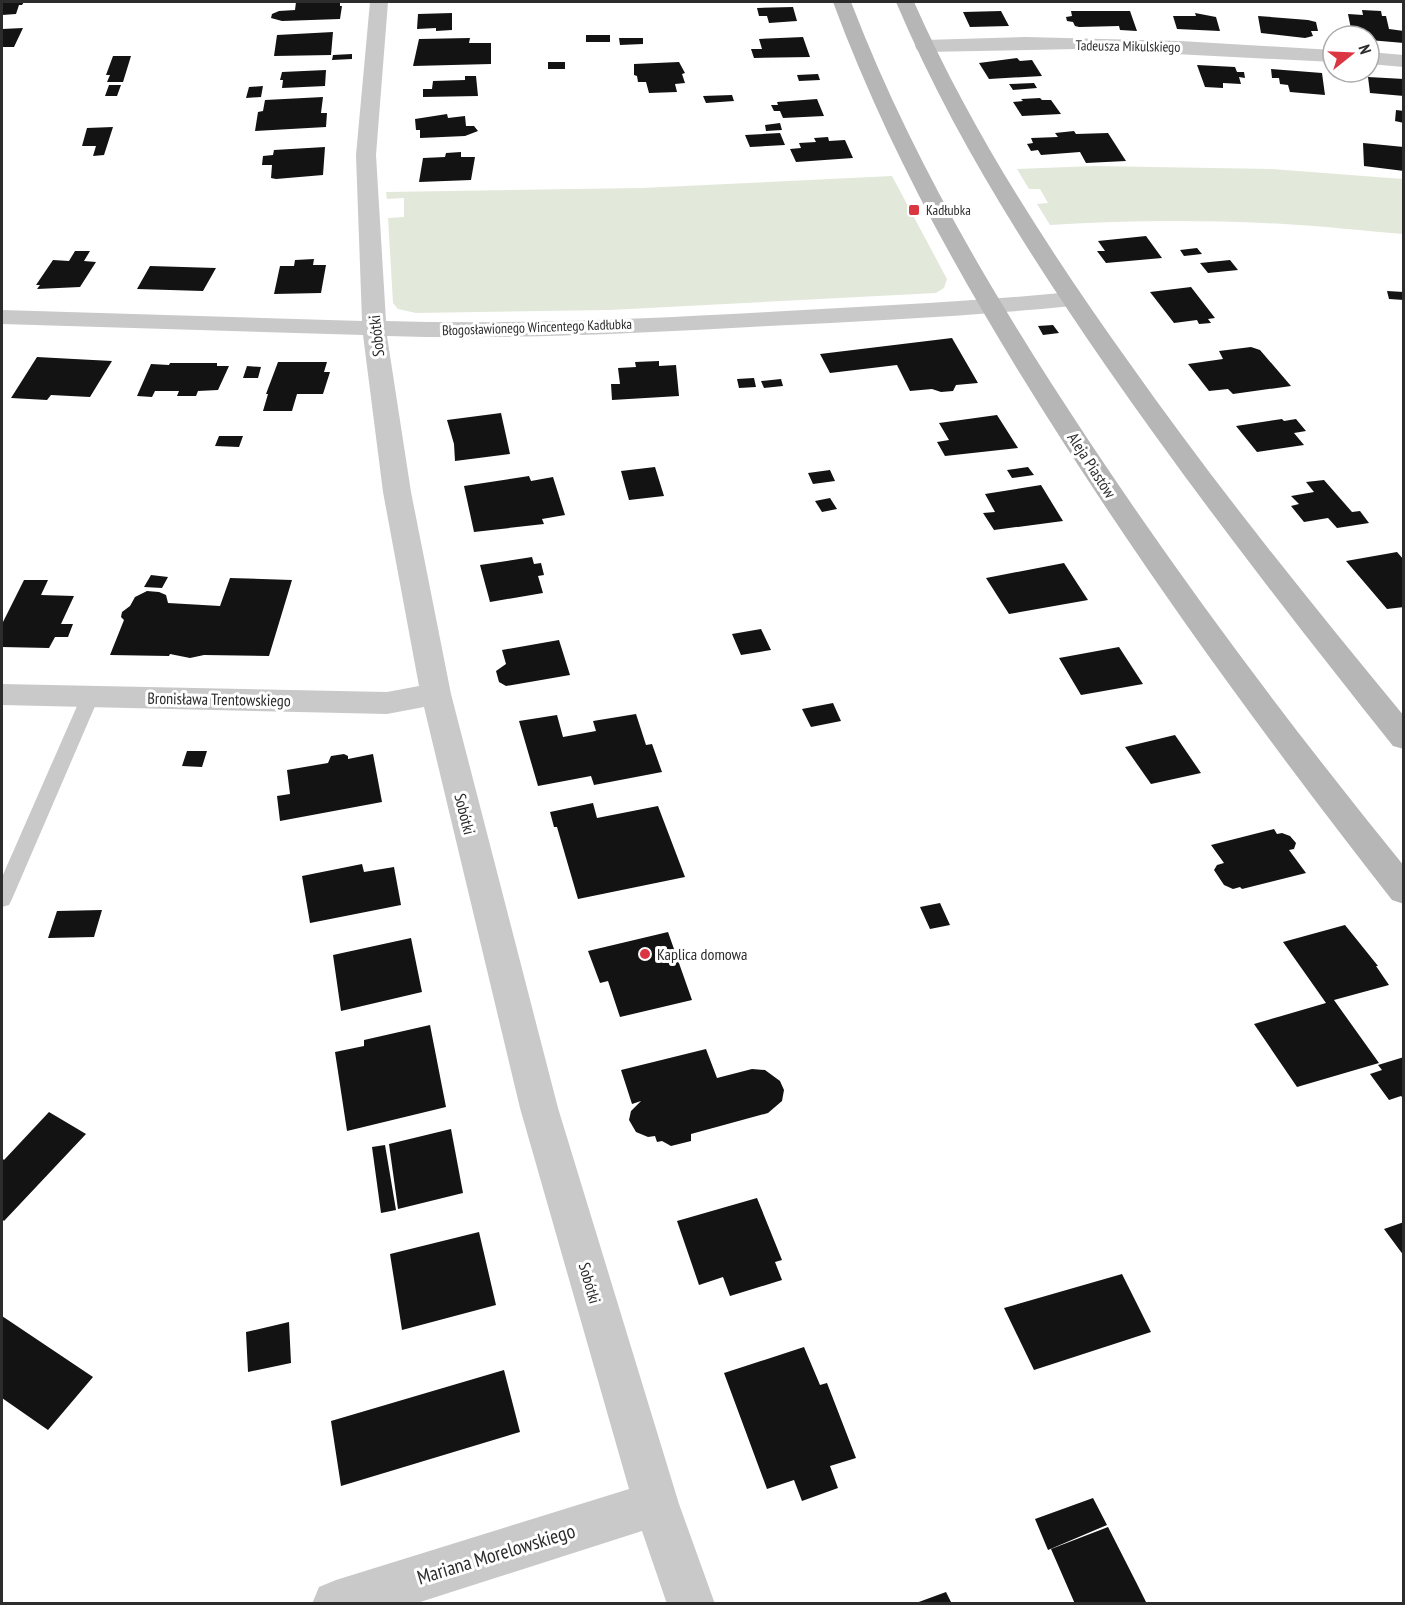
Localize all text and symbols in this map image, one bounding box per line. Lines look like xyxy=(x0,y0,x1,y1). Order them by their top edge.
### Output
north arrow xyxy=(1321,24,1381,84)
street label: Tadeusza Mikulskiego xyxy=(1076,36,1180,56)
text: N xyxy=(1354,42,1376,57)
place label: Kadłubka xyxy=(926,201,971,219)
marker: Kadłubka xyxy=(907,203,921,217)
street label: Sobótki xyxy=(364,314,388,358)
street label: Błogosławionego Wincentego Kadłubka xyxy=(442,315,632,339)
street label: Aleja Piastów xyxy=(1063,428,1121,502)
street label: Bronisława Trentowskiego xyxy=(147,688,291,710)
street label: Sobótki xyxy=(450,791,480,837)
place label: Kaplica domowa xyxy=(657,944,747,964)
marker: Kaplica domowa xyxy=(638,947,652,961)
street label: Sobótki xyxy=(575,1260,605,1306)
street label: Mariana Morelowskiego xyxy=(414,1518,578,1590)

